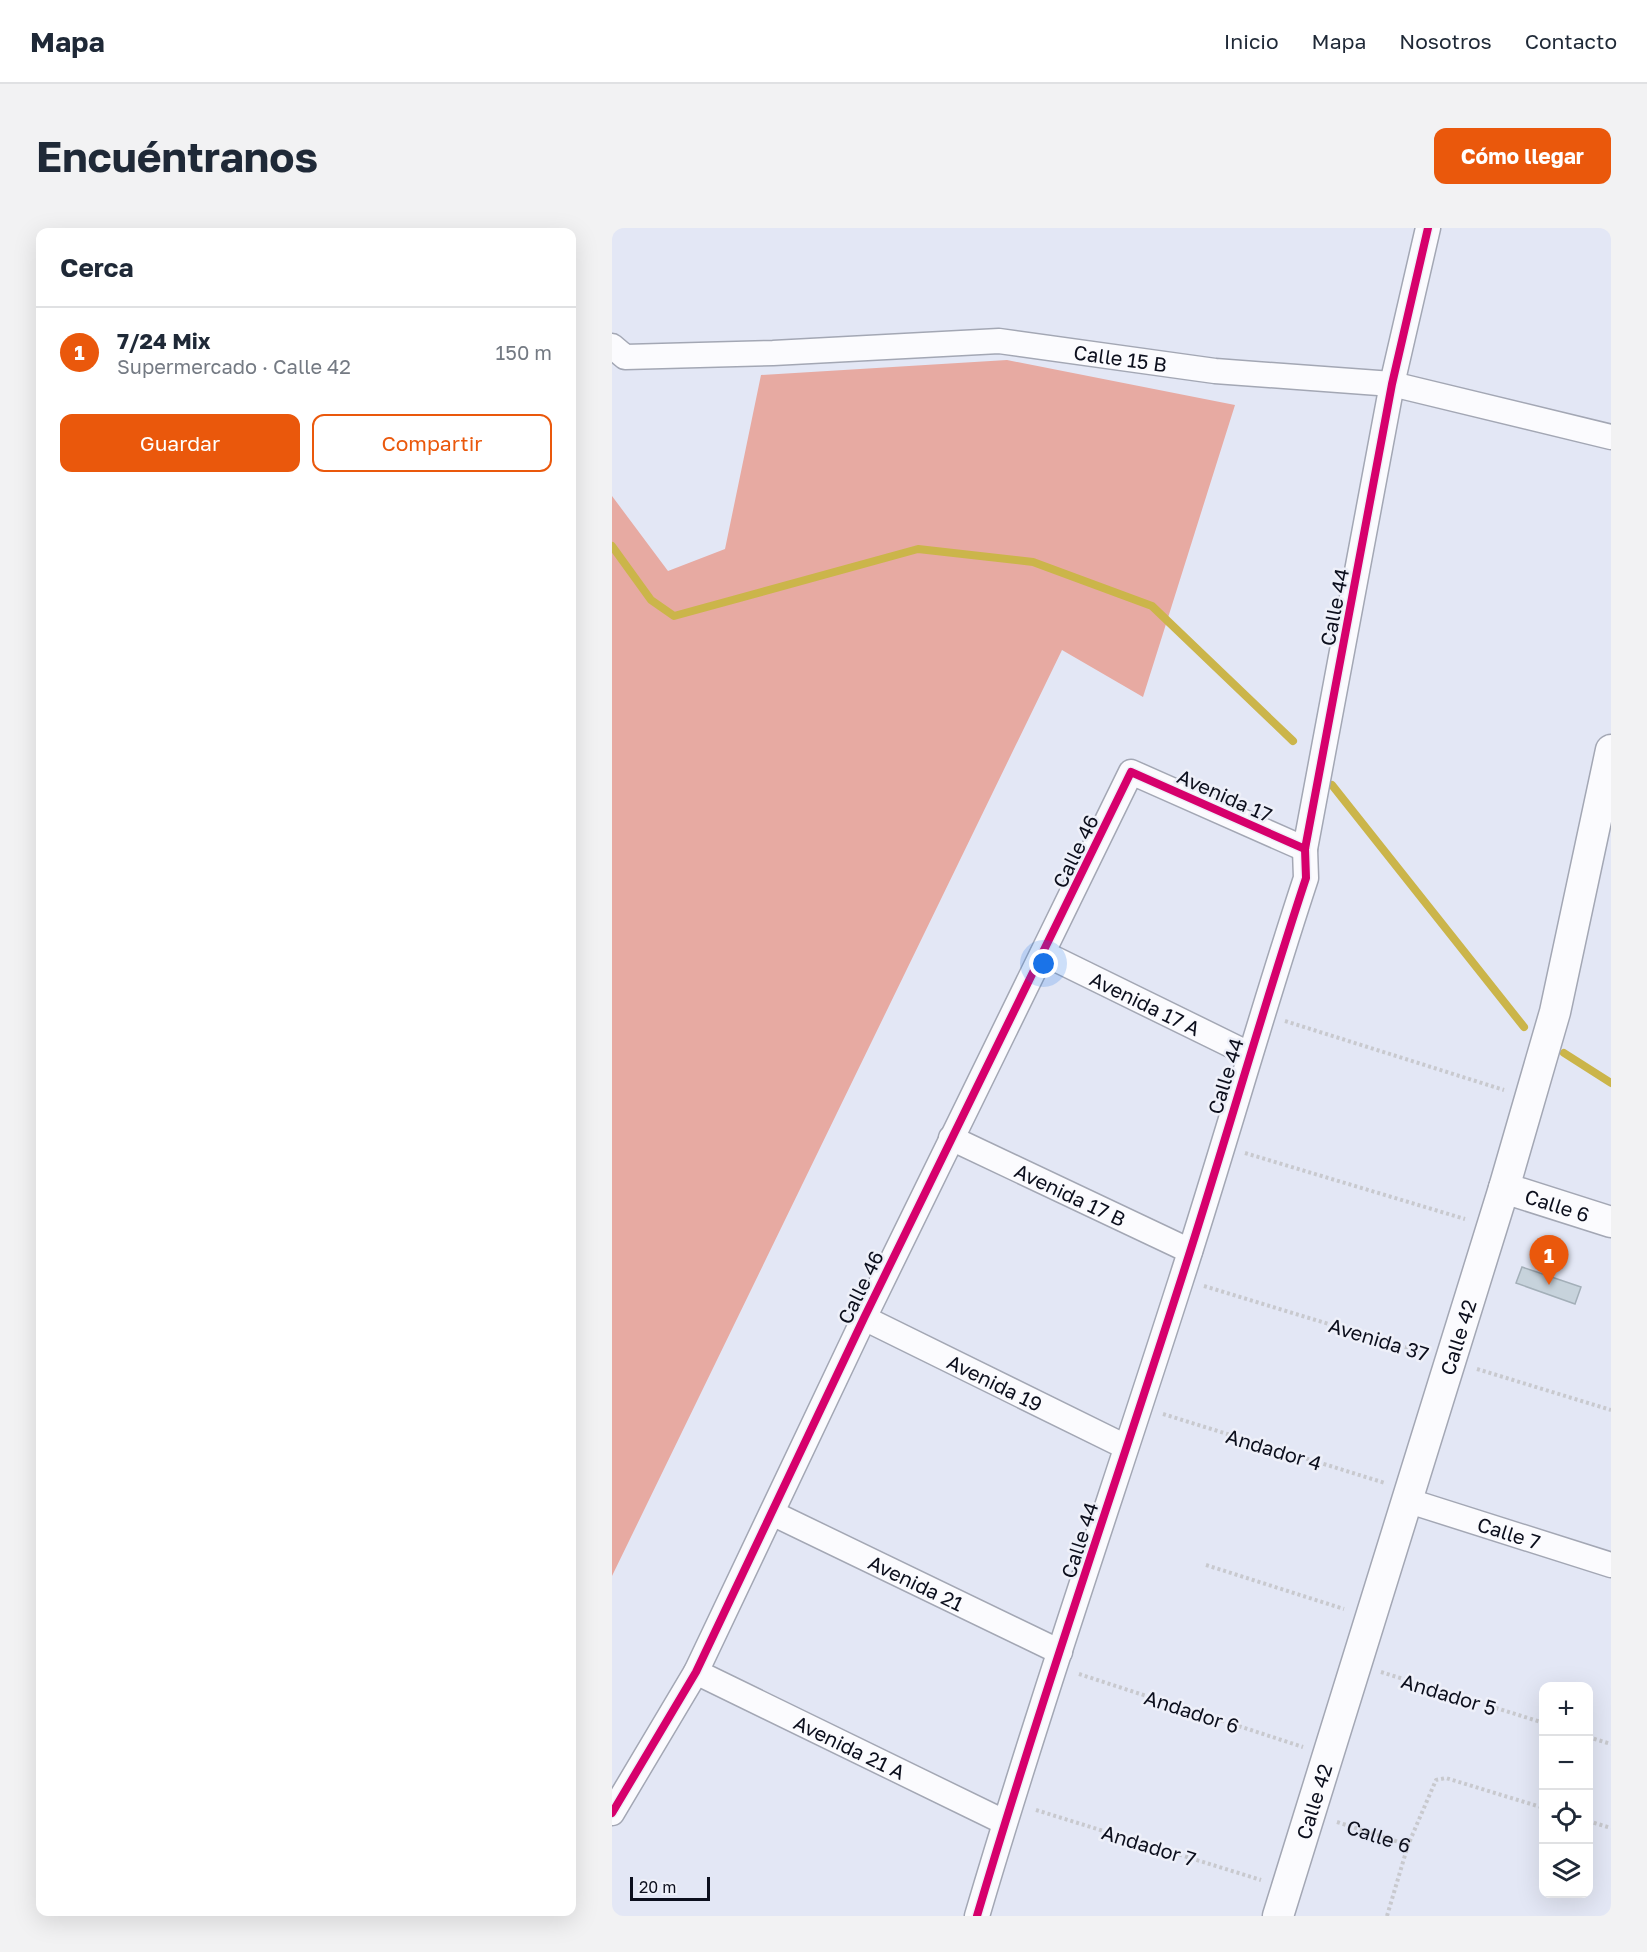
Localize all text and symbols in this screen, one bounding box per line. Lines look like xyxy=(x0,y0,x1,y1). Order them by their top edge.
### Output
text: Mapa xyxy=(30,25,105,58)
text: Inicio xyxy=(1224,28,1279,54)
text: Mapa xyxy=(1312,28,1366,54)
text: Nosotros xyxy=(1399,28,1492,54)
text: Contacto xyxy=(1525,28,1617,54)
button: Cómo llegar xyxy=(1434,128,1611,184)
text: Encuéntranos xyxy=(36,131,318,181)
text: Cerca xyxy=(60,252,134,283)
text: 7/24 Mix xyxy=(117,327,211,354)
text: 1 xyxy=(74,340,85,364)
text: 150 m xyxy=(496,340,552,364)
street label: Calle 15 B xyxy=(1072,340,1169,376)
text: Supermercado · Calle 42 xyxy=(117,354,351,378)
button: Guardar xyxy=(60,414,300,472)
button: Compartir xyxy=(312,414,552,472)
street label: Calle 44 xyxy=(1315,566,1353,648)
street label: Avenida 17 xyxy=(1174,763,1276,827)
street label: Calle 46 xyxy=(1047,811,1103,891)
your location xyxy=(1029,949,1058,978)
street label: Avenida 17 A xyxy=(1086,966,1204,1040)
street label: Calle 44 xyxy=(1202,1035,1248,1117)
street label: Avenida 17 B xyxy=(1011,1158,1130,1231)
street label: Calle 6 xyxy=(1522,1183,1593,1226)
pin: 1 xyxy=(1530,1236,1568,1285)
street label: Calle 46 xyxy=(832,1247,888,1327)
street label: Calle 42 xyxy=(1435,1296,1481,1378)
street label: Avenida 37 xyxy=(1326,1312,1432,1366)
street label: Avenida 19 xyxy=(944,1349,1046,1416)
street label: Andador 4 xyxy=(1223,1423,1325,1475)
street label: Calle 44 xyxy=(1055,1499,1103,1581)
street label: Calle 7 xyxy=(1474,1511,1543,1554)
street label: Avenida 21 xyxy=(865,1550,968,1616)
street label: Andador 5 xyxy=(1399,1668,1499,1720)
map controls xyxy=(1539,1682,1593,1898)
button: + xyxy=(1539,1682,1593,1736)
street label: Andador 6 xyxy=(1141,1684,1243,1738)
street label: Avenida 21 A xyxy=(790,1710,909,1784)
button: − xyxy=(1539,1736,1593,1790)
street label: Calle 42 xyxy=(1291,1761,1337,1842)
button: locate xyxy=(1539,1790,1593,1844)
street label: Calle 6 xyxy=(1344,1814,1414,1857)
street label: Andador 7 xyxy=(1099,1819,1199,1871)
button: layers xyxy=(1539,1844,1593,1898)
scale bar xyxy=(630,1874,710,1902)
text: 20 m xyxy=(639,1877,676,1897)

